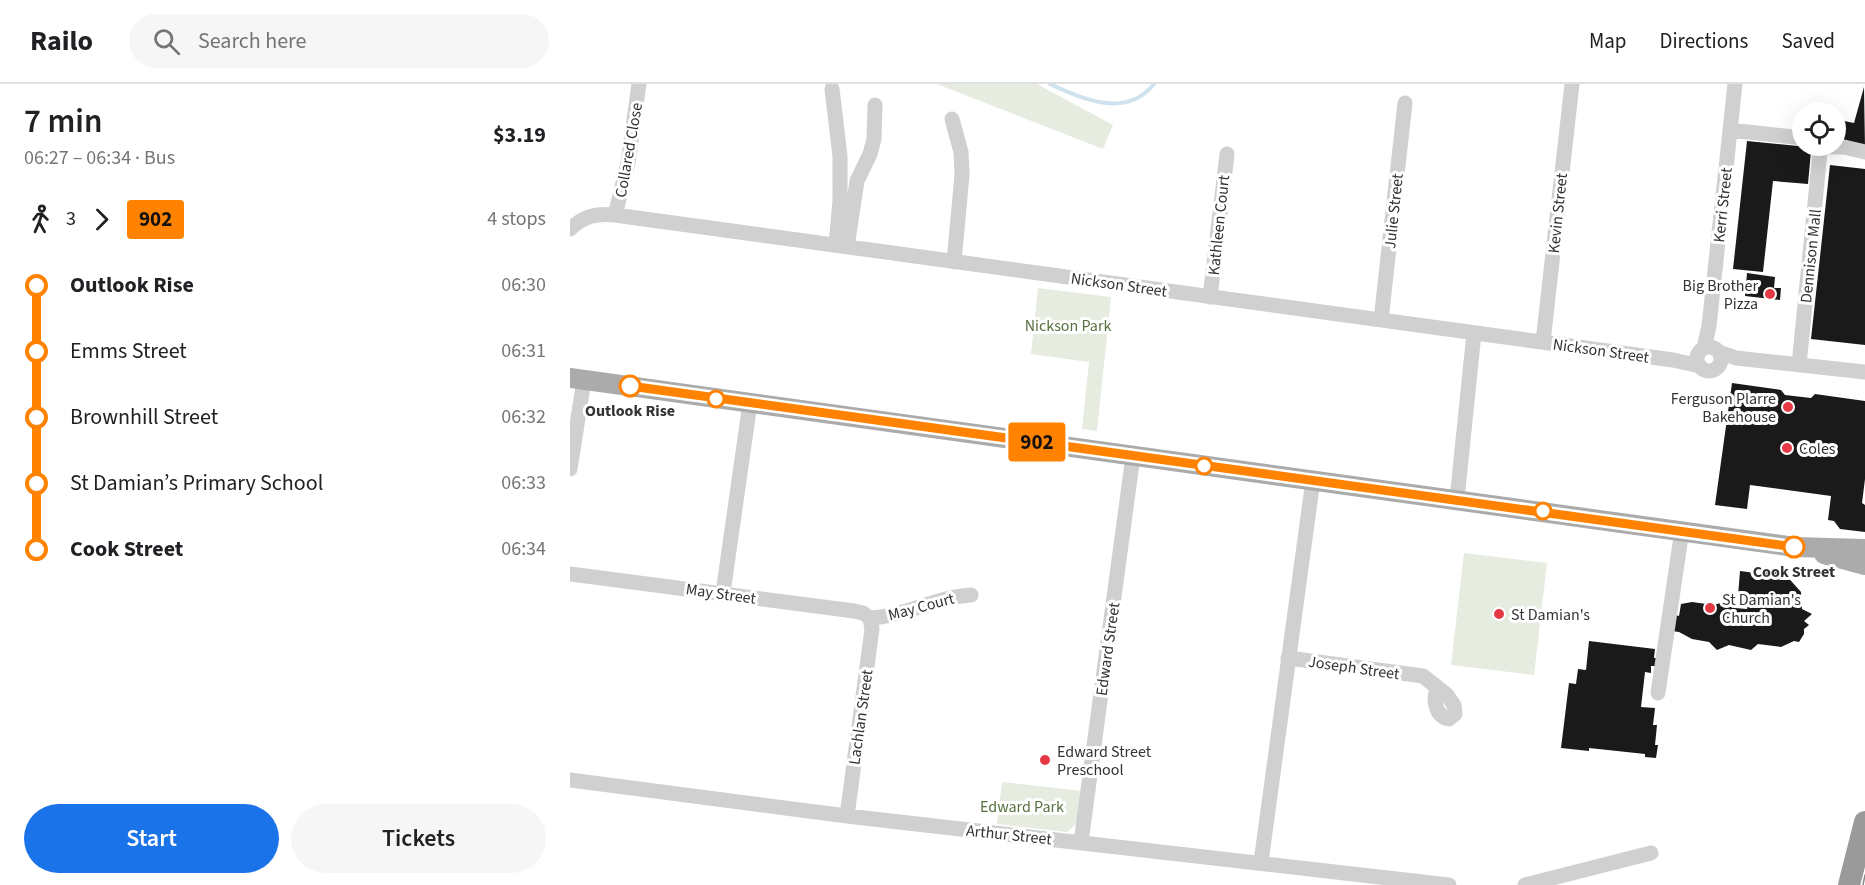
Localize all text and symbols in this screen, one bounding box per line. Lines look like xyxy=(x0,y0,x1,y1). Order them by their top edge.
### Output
search box xyxy=(129,14,549,68)
text: Railo xyxy=(30,21,93,61)
icon: search xyxy=(150,25,183,58)
text: Search here xyxy=(198,25,306,57)
text: Map xyxy=(1589,26,1627,56)
text: Directions xyxy=(1660,26,1748,56)
text: Saved xyxy=(1781,26,1835,56)
text: 7 min xyxy=(24,98,102,145)
street label: Collared Close xyxy=(610,101,648,199)
map controls xyxy=(1792,102,1846,156)
button: locate xyxy=(1792,102,1846,156)
text: $3.19 xyxy=(493,119,546,151)
text: 06:27 – 06:34 · Bus xyxy=(24,144,175,172)
street label: Kerri Street xyxy=(1708,166,1738,244)
street label: Kevin Street xyxy=(1543,171,1573,254)
street label: Julie Street xyxy=(1379,172,1409,250)
street label: Kathleen Court xyxy=(1203,173,1235,276)
icon: walk xyxy=(24,203,57,236)
icon: forward xyxy=(85,203,118,236)
text: 902 xyxy=(139,204,172,234)
text: 3 xyxy=(66,205,76,233)
text: 4 stops xyxy=(487,205,546,233)
street label: Dennison Mall xyxy=(1795,208,1827,304)
street label: Nickson Street xyxy=(1069,267,1169,303)
text: Outlook Rise xyxy=(70,269,194,301)
text: 06:30 xyxy=(501,271,546,299)
place label: Big Brother Pizza xyxy=(1683,275,1758,315)
marker: Big Brother Pizza xyxy=(1763,287,1777,301)
park label: Nickson Park xyxy=(1025,315,1111,337)
street label: Nickson Street xyxy=(1551,333,1651,369)
text: Emms Street xyxy=(70,335,187,367)
text: 06:31 xyxy=(501,337,546,365)
marker: Outlook Rise xyxy=(619,375,641,397)
place label: Ferguson Plarre Bakehouse xyxy=(1671,388,1776,428)
unlabelled marker xyxy=(707,390,725,408)
place label: Outlook Rise xyxy=(585,400,675,422)
marker: Ferguson Plarre Bakehouse xyxy=(1781,400,1795,414)
text: Brownhill Street xyxy=(70,401,218,433)
text: 06:32 xyxy=(501,403,546,431)
line badge: 902 xyxy=(1002,422,1072,462)
text: 902 xyxy=(1020,427,1054,457)
place label: Coles xyxy=(1799,438,1836,460)
marker: Coles xyxy=(1780,441,1794,455)
unlabelled marker xyxy=(1195,457,1213,475)
text: St Damian’s Primary School xyxy=(70,467,323,499)
text: 06:33 xyxy=(501,469,546,497)
unlabelled marker xyxy=(1534,502,1552,520)
text: Cook Street xyxy=(70,533,183,565)
text: 06:34 xyxy=(501,535,546,563)
marker: Cook Street xyxy=(1783,536,1805,558)
place label: Cook Street xyxy=(1753,561,1835,583)
street label: May Street xyxy=(684,578,758,610)
street label: May Court xyxy=(886,587,957,626)
place label: St Damian's Church xyxy=(1722,589,1801,629)
street label: Edward Street xyxy=(1091,600,1126,697)
marker: St Damian's Church xyxy=(1703,601,1717,615)
place label: St Damian's xyxy=(1511,604,1590,626)
marker: St Damian's xyxy=(1492,607,1506,621)
street label: Joseph Street xyxy=(1307,651,1401,685)
street label: Lachlan Street xyxy=(843,667,879,766)
place label: Edward Street Preschool xyxy=(1057,741,1152,781)
marker: Edward Street Preschool xyxy=(1038,753,1052,767)
park label: Edward Park xyxy=(980,796,1064,818)
button: Start xyxy=(24,804,279,873)
button: Tickets xyxy=(291,804,546,873)
street label: Arthur Street xyxy=(965,820,1053,850)

